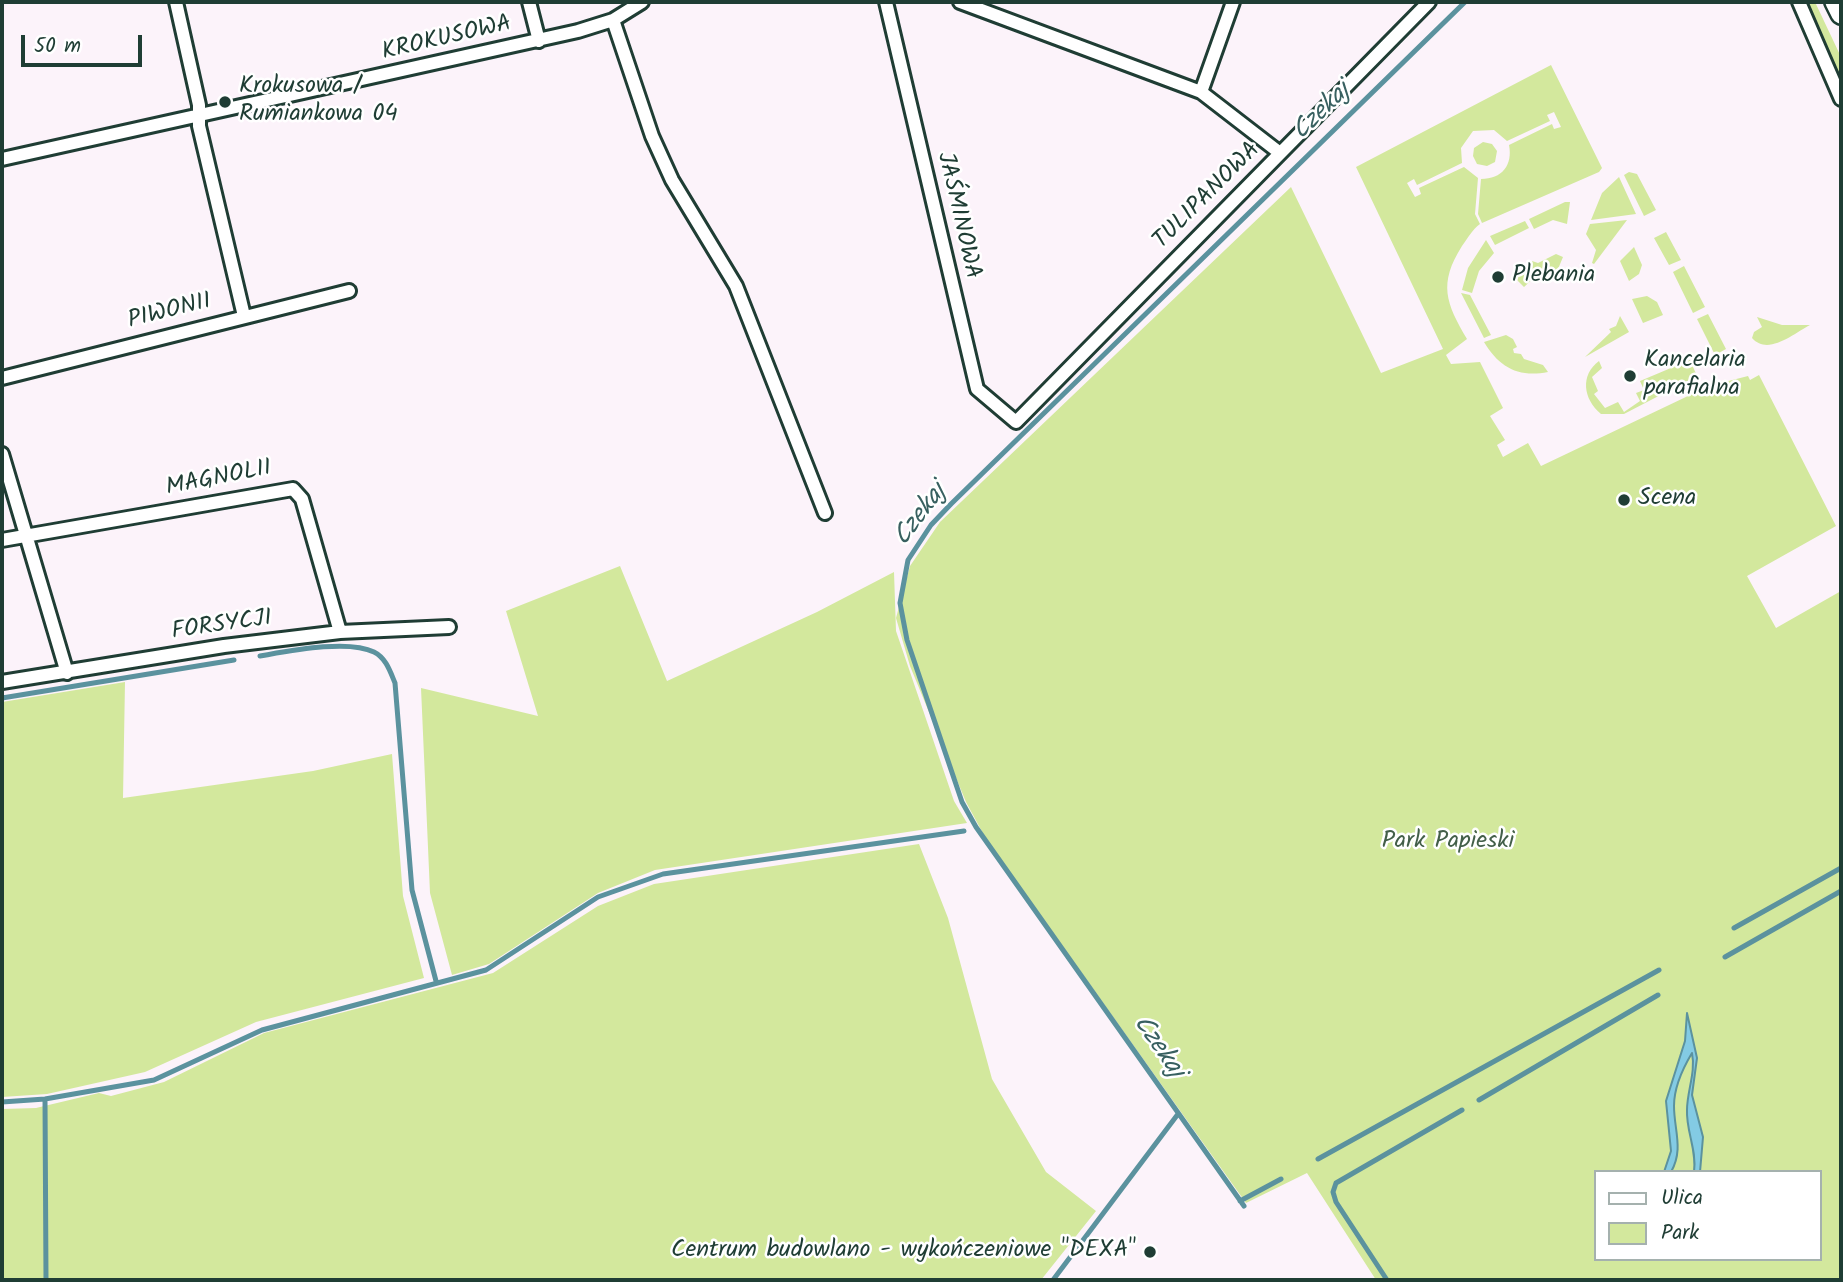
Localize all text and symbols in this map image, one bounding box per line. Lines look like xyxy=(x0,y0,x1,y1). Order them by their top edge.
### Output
street label: KROKUSOWA xyxy=(379,11,515,69)
scale bar xyxy=(24,21,145,65)
text: 50 m xyxy=(34,30,81,63)
place label: Krokusowa / Rumiankowa 04 xyxy=(239,74,398,130)
water label: Czekaj xyxy=(1287,78,1359,148)
marker: Krokusowa / Rumiankowa 04 xyxy=(217,94,233,110)
street label: TULIPANOWA xyxy=(1148,137,1268,257)
street label: JAŚMINOWA xyxy=(928,150,986,282)
place label: Plebania xyxy=(1512,263,1595,291)
marker: Plebania xyxy=(1490,269,1506,285)
street label: PIWONII xyxy=(125,289,215,337)
place label: Kancelaria parafialna xyxy=(1644,348,1746,404)
marker: Kancelaria parafialna xyxy=(1622,368,1638,384)
street label: MAGNOLII xyxy=(164,456,274,504)
water label: Czekaj xyxy=(889,479,955,553)
place label: Scena xyxy=(1638,486,1696,514)
marker: Scena xyxy=(1616,492,1632,508)
street label: FORSYCJI xyxy=(170,606,274,648)
park label: Park Papieski xyxy=(1382,829,1514,857)
water label: Czekaj xyxy=(1124,1011,1190,1085)
legend xyxy=(1594,1170,1822,1261)
text: Ulica xyxy=(1661,1182,1703,1215)
text: Park xyxy=(1661,1217,1699,1250)
place label: Centrum budowlano - wykończeniowe "DEXA" xyxy=(671,1238,1136,1266)
marker: Centrum budowlano - wykończeniowe "DEXA" xyxy=(1142,1244,1158,1260)

